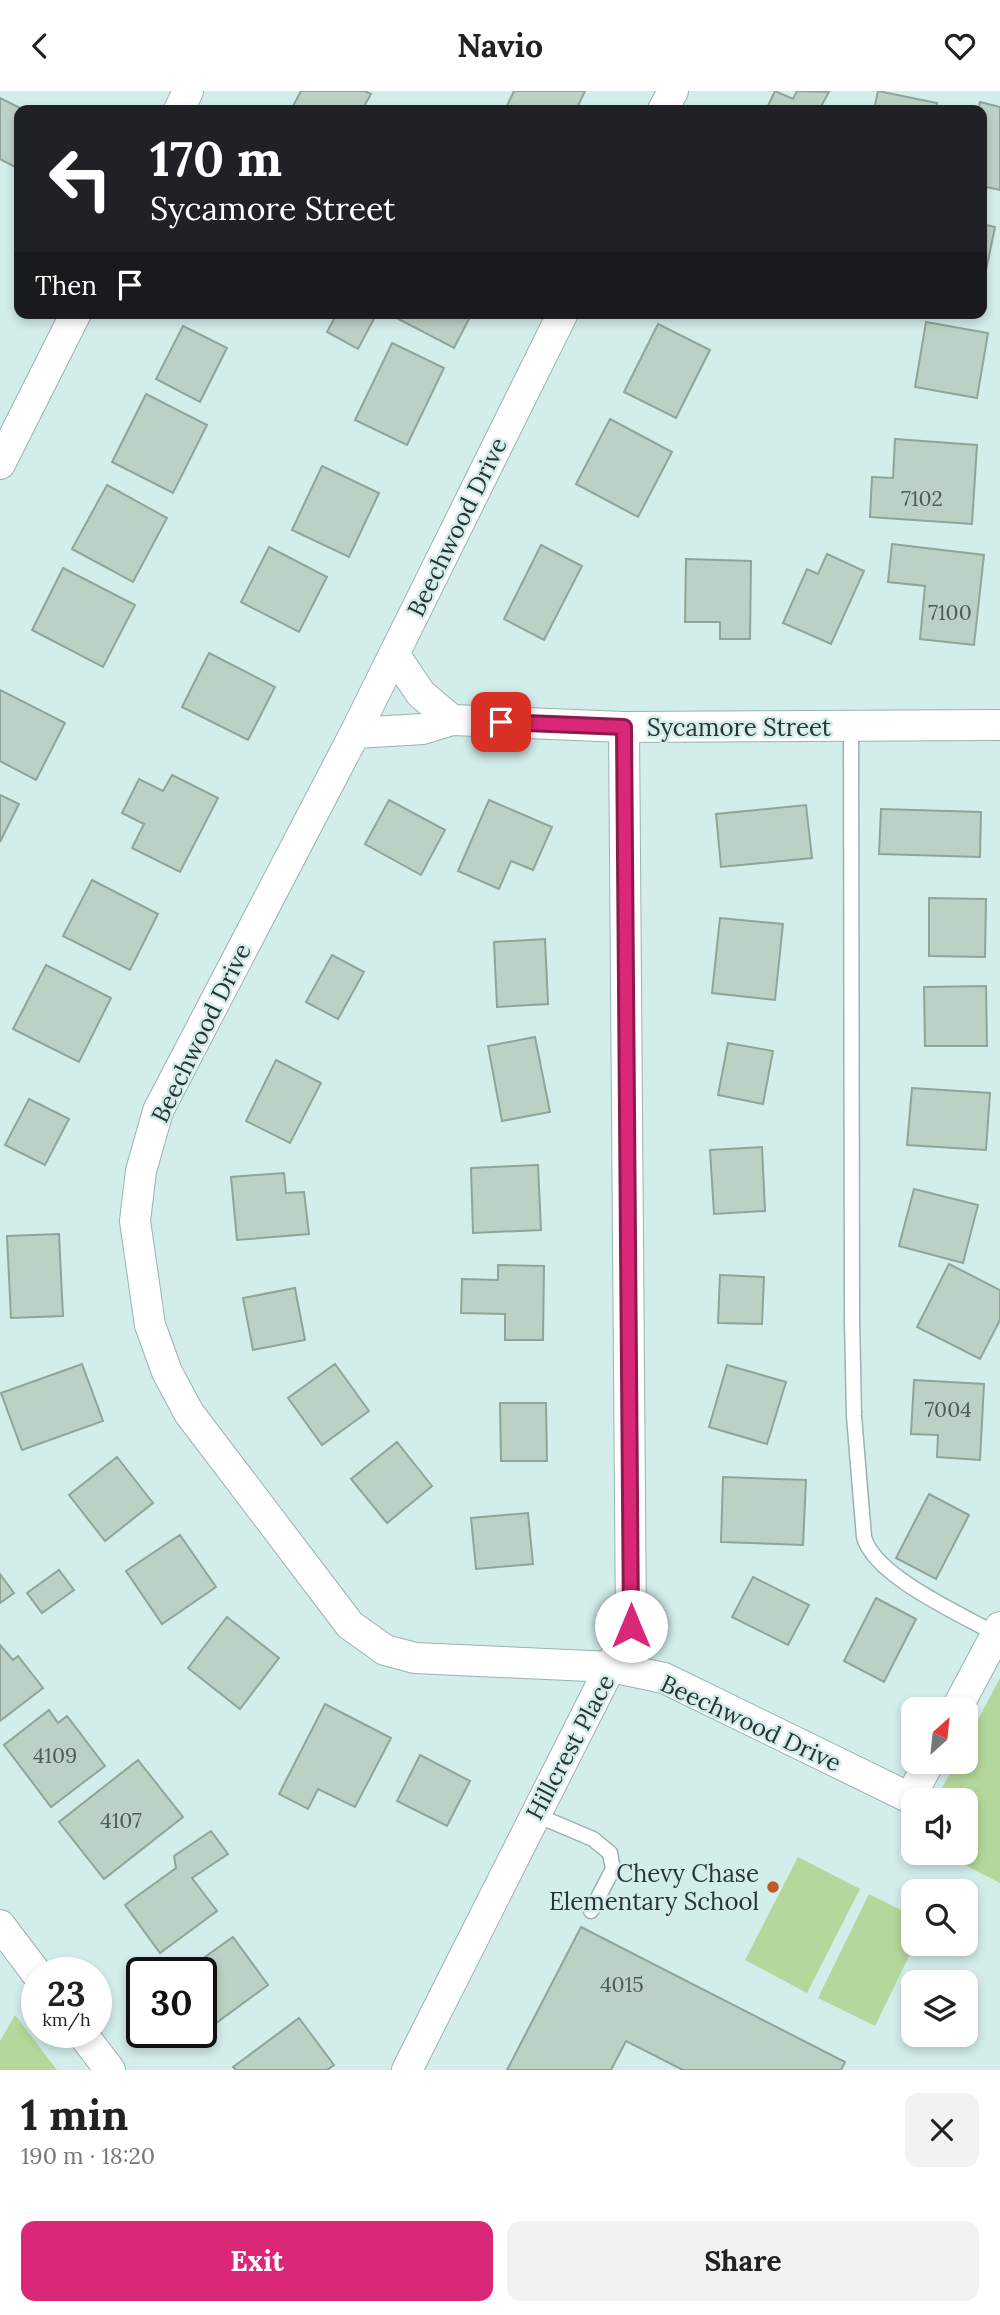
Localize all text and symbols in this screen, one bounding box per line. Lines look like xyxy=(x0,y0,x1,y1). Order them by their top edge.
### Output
text: Navio xyxy=(457,25,543,66)
icon: back xyxy=(21,27,59,65)
icon: heart xyxy=(941,27,979,65)
text: 170 m xyxy=(150,127,282,189)
icon: left xyxy=(35,133,126,224)
text: Sycamore Street xyxy=(150,188,395,229)
icon: arrive xyxy=(111,266,149,304)
text: Then xyxy=(35,269,97,302)
street label: Beechwood Drive xyxy=(400,432,514,622)
house number: 7102 xyxy=(901,485,943,512)
house number: 7100 xyxy=(928,599,972,626)
pin xyxy=(471,692,531,752)
icon: arrive xyxy=(482,703,520,741)
street label: Sycamore Street xyxy=(647,712,832,743)
street label: Beechwood Drive xyxy=(144,938,258,1128)
house number: 7004 xyxy=(924,1396,972,1423)
position arrow xyxy=(594,1589,668,1663)
street label: Beechwood Drive xyxy=(656,1668,846,1778)
street label: Hillcrest Place xyxy=(519,1669,621,1825)
north arrow xyxy=(901,1697,978,1775)
map controls xyxy=(901,1697,978,2047)
house number: 4109 xyxy=(33,1742,77,1769)
button: sound xyxy=(901,1788,978,1865)
house number: 4107 xyxy=(100,1807,142,1834)
place label: Chevy Chase Elementary School xyxy=(549,1858,759,1917)
marker: Chevy Chase Elementary School xyxy=(765,1879,781,1895)
button: search xyxy=(901,1879,978,1956)
speed limit sign: 30 xyxy=(126,1957,217,2048)
button: layers xyxy=(901,1970,978,2047)
text: 23 xyxy=(47,1971,86,2016)
house number: 4015 xyxy=(600,1971,644,1998)
text: km/h xyxy=(42,2008,91,2031)
text: 1 min xyxy=(21,2088,128,2142)
button: close xyxy=(905,2093,979,2167)
text: 190 m · 18:20 xyxy=(21,2141,155,2170)
button: Exit xyxy=(21,2221,493,2301)
button: Share xyxy=(507,2221,979,2301)

